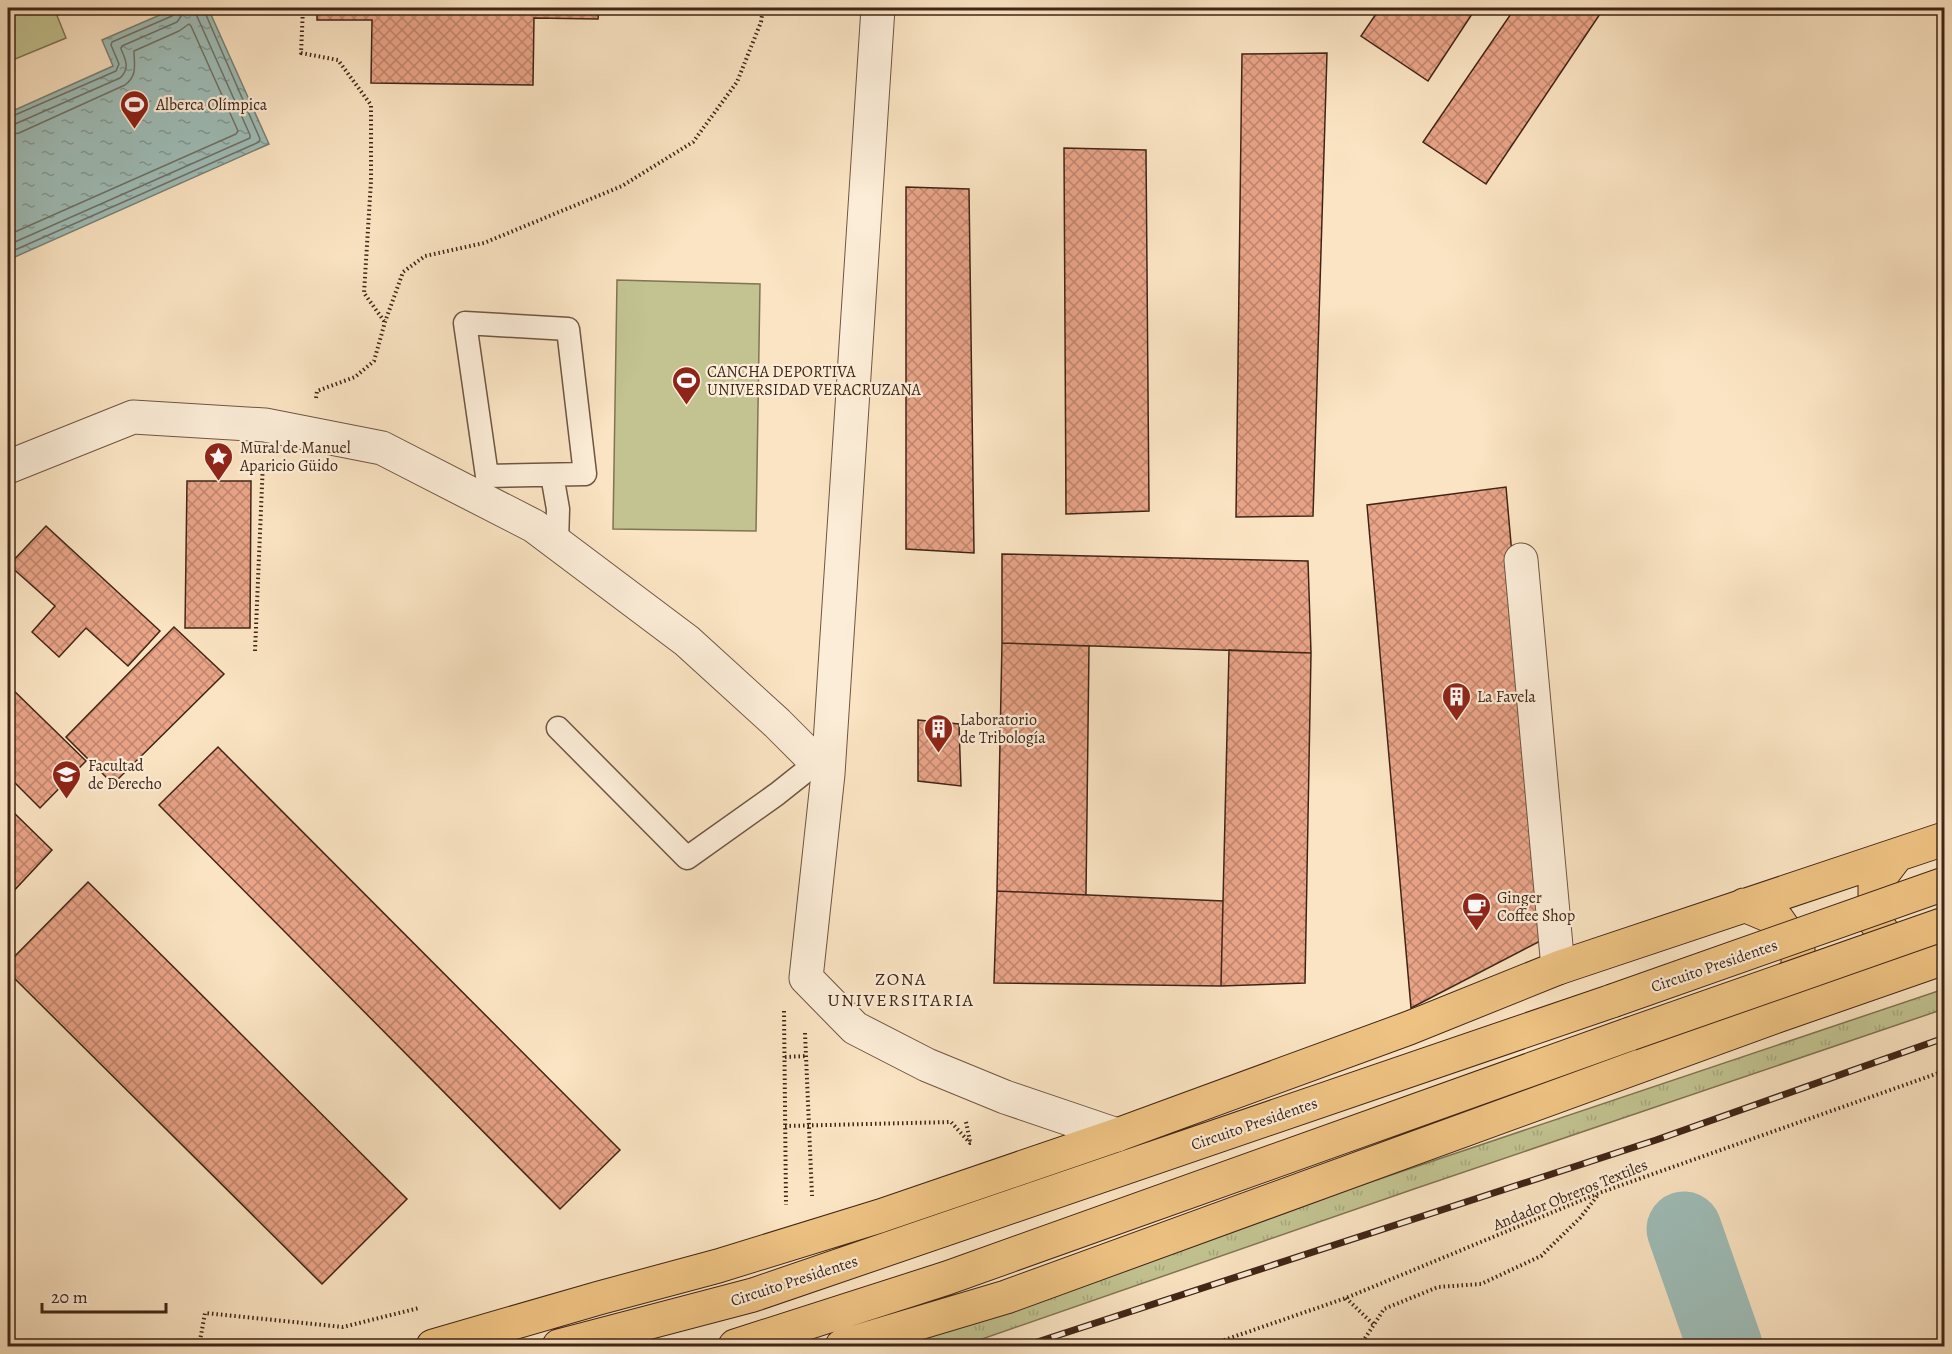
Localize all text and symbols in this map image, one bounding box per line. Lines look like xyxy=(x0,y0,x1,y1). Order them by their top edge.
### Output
sports icon: Alberca Olímpica xyxy=(119,88,151,130)
place label: Alberca Olímpica xyxy=(155,94,268,116)
place label: CANCHA DEPORTIVA UNIVERSIDAD VERACRUZANA xyxy=(707,361,922,401)
sports icon: CANCHA DEPORTIVA UNIVERSIDAD VERACRUZANA xyxy=(670,364,702,406)
place label: Mural de Manuel Aparicio Güido xyxy=(239,437,351,477)
place icon: Mural de Manuel Aparicio Güido xyxy=(203,440,235,482)
building icon: La Favela xyxy=(1440,680,1472,722)
place label: La Favela xyxy=(1477,686,1536,708)
place label: Laboratorio de Tribología xyxy=(960,709,1046,749)
building icon: Laboratorio de Tribología xyxy=(923,712,955,754)
place label: Facultad de Derecho xyxy=(88,755,162,795)
school or university icon: Facultad de Derecho xyxy=(51,758,83,800)
place label: Ginger Coffee Shop xyxy=(1497,887,1575,927)
cafe icon: Ginger Coffee Shop xyxy=(1460,890,1492,932)
street label: Circuito Presidentes xyxy=(1648,934,1781,998)
district label: ZONA UNIVERSITARIA xyxy=(827,967,975,1012)
street label: Circuito Presidentes xyxy=(1188,1092,1321,1156)
street label: Andador Obreros Textiles xyxy=(1489,1154,1651,1236)
street label: Circuito Presidentes xyxy=(728,1250,861,1312)
scale bar xyxy=(42,1276,166,1314)
text: 20 m xyxy=(51,1285,88,1309)

